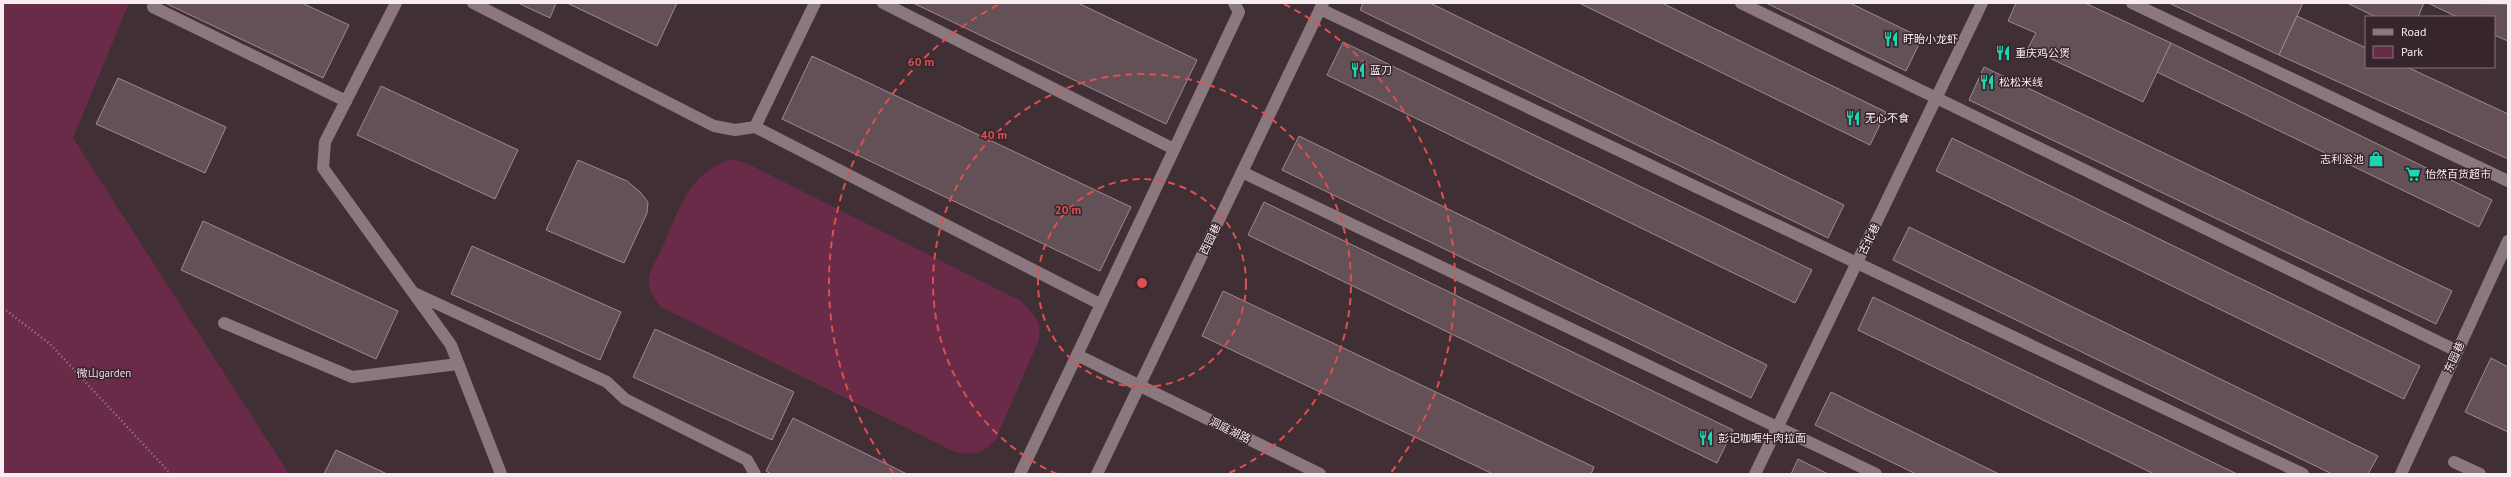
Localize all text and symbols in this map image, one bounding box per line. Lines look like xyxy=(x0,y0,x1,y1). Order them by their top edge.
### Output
legend xyxy=(2365,16,2495,68)
text: Road xyxy=(2401,24,2426,39)
restaurant icon: 盱眙小龙虾 xyxy=(1882,30,1900,48)
place label: 盱眙小龙虾 xyxy=(1903,32,1958,46)
restaurant icon: 重庆鸡公煲 xyxy=(1994,44,2012,62)
text: Park xyxy=(2401,44,2423,59)
place label: 重庆鸡公煲 xyxy=(2015,46,2070,60)
text: 60 m xyxy=(908,54,934,69)
restaurant icon: 蓝刀 xyxy=(1349,61,1367,79)
place label: 蓝刀 xyxy=(1370,63,1392,77)
restaurant icon: 松松米线 xyxy=(1978,73,1996,91)
place label: 松松米线 xyxy=(1999,75,2043,89)
restaurant icon: 无心不食 xyxy=(1844,109,1862,127)
place label: 无心不食 xyxy=(1865,111,1909,125)
text: 40 m xyxy=(981,127,1007,142)
shop icon: 志利浴池 xyxy=(2367,150,2385,168)
place label: 志利浴池 xyxy=(2320,152,2364,166)
supermarket icon: 怡然百货超市 xyxy=(2404,165,2422,183)
place label: 怡然百货超市 xyxy=(2425,167,2491,181)
text: 20 m xyxy=(1055,202,1081,217)
street label: 西园巷 xyxy=(1196,221,1224,257)
street label: 古北巷 xyxy=(1855,221,1883,257)
centre of rings xyxy=(1135,276,1149,290)
street label: 东园巷 xyxy=(2441,339,2467,375)
park label: 微山garden xyxy=(76,366,131,380)
street label: 洞庭湖路 xyxy=(1207,414,1253,446)
restaurant icon: 彭记咖喱牛肉拉面 xyxy=(1697,429,1715,447)
place label: 彭记咖喱牛肉拉面 xyxy=(1718,431,1806,445)

